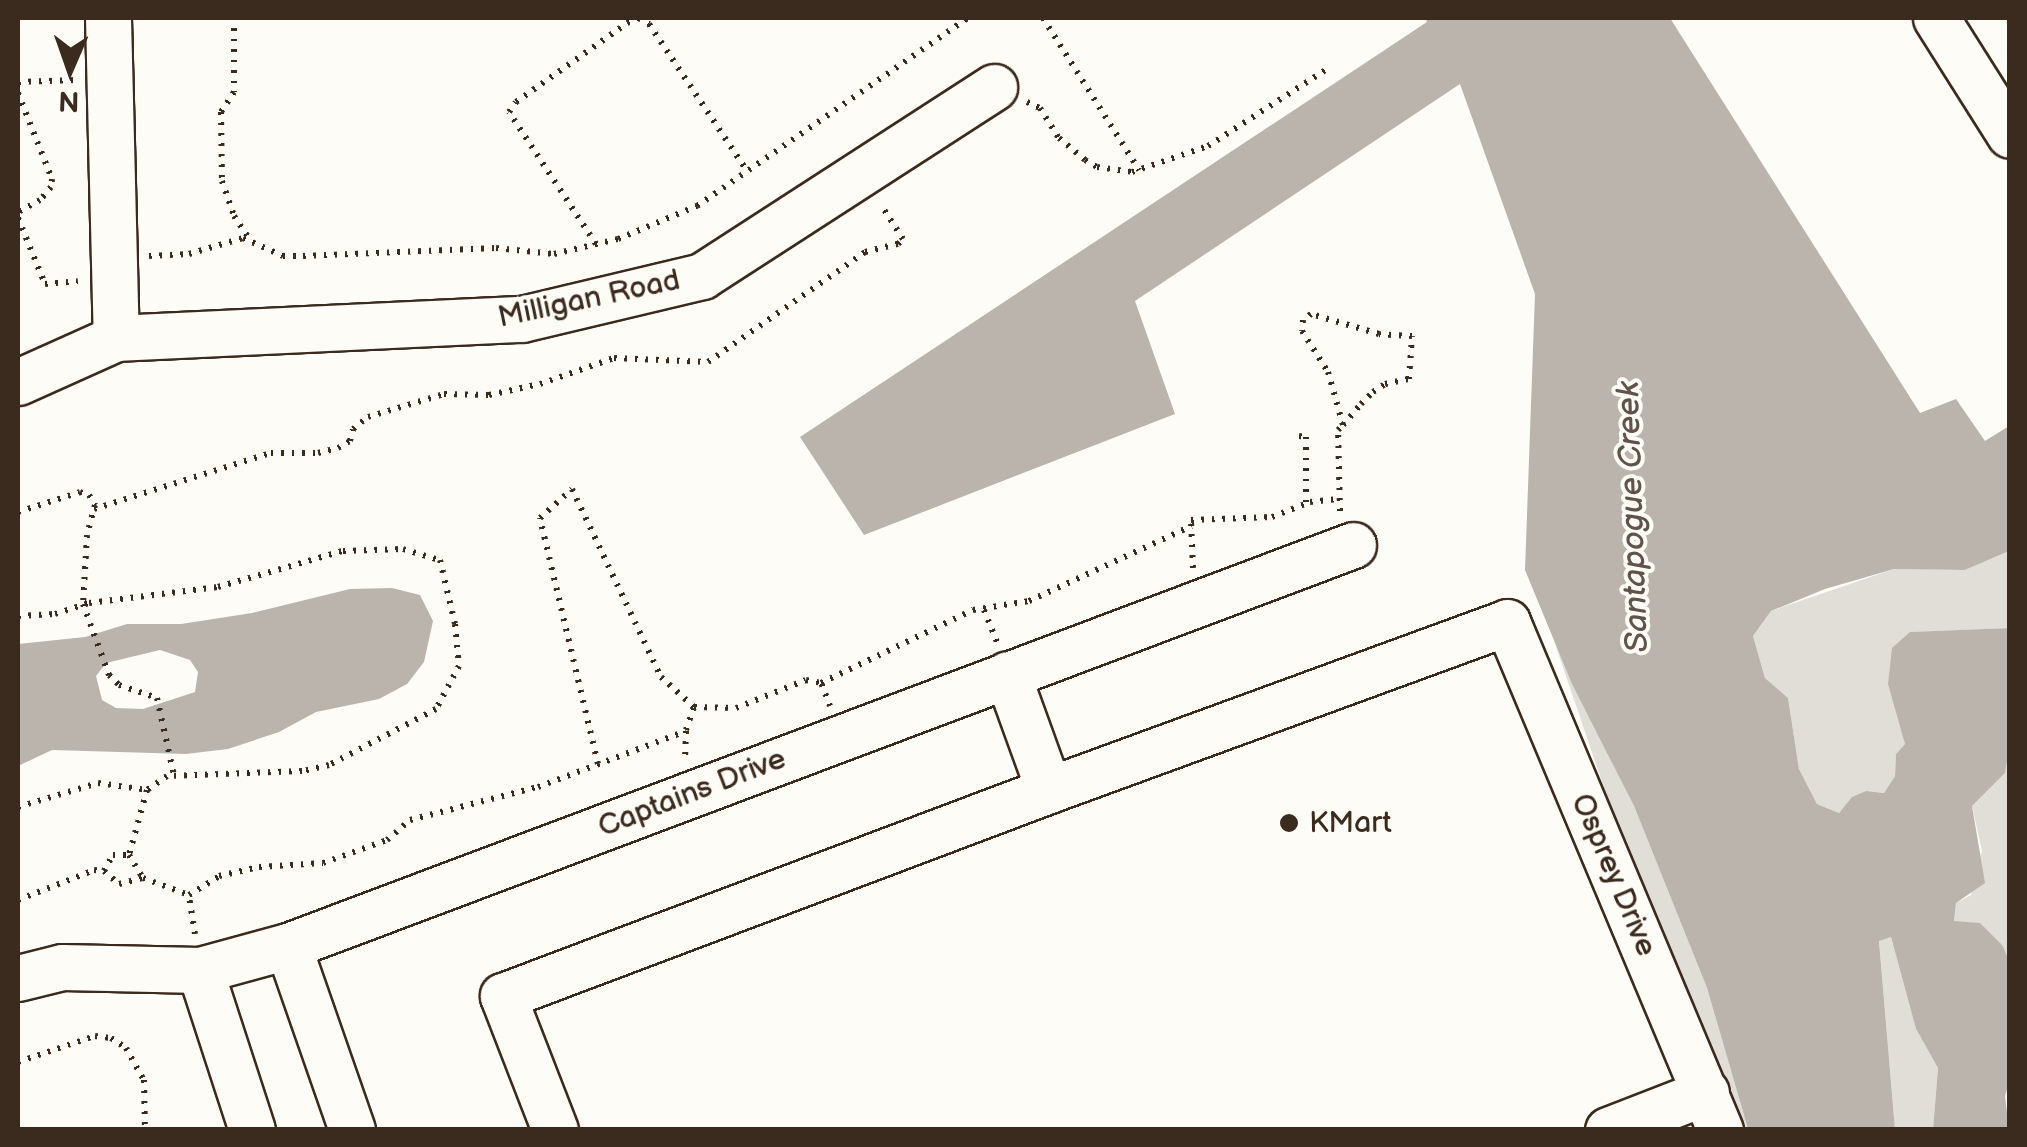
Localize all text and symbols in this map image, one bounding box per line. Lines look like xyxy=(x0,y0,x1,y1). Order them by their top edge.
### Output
north arrow xyxy=(20,20,120,120)
text: N xyxy=(58,84,80,117)
street label: Milligan Road xyxy=(495,262,683,336)
water label: Santapogue Creek xyxy=(1610,381,1658,653)
street label: Captains Drive xyxy=(593,741,791,845)
street label: Osprey Drive xyxy=(1563,787,1665,963)
place label: KMart xyxy=(1309,805,1392,841)
marker: KMart xyxy=(1278,812,1300,834)

